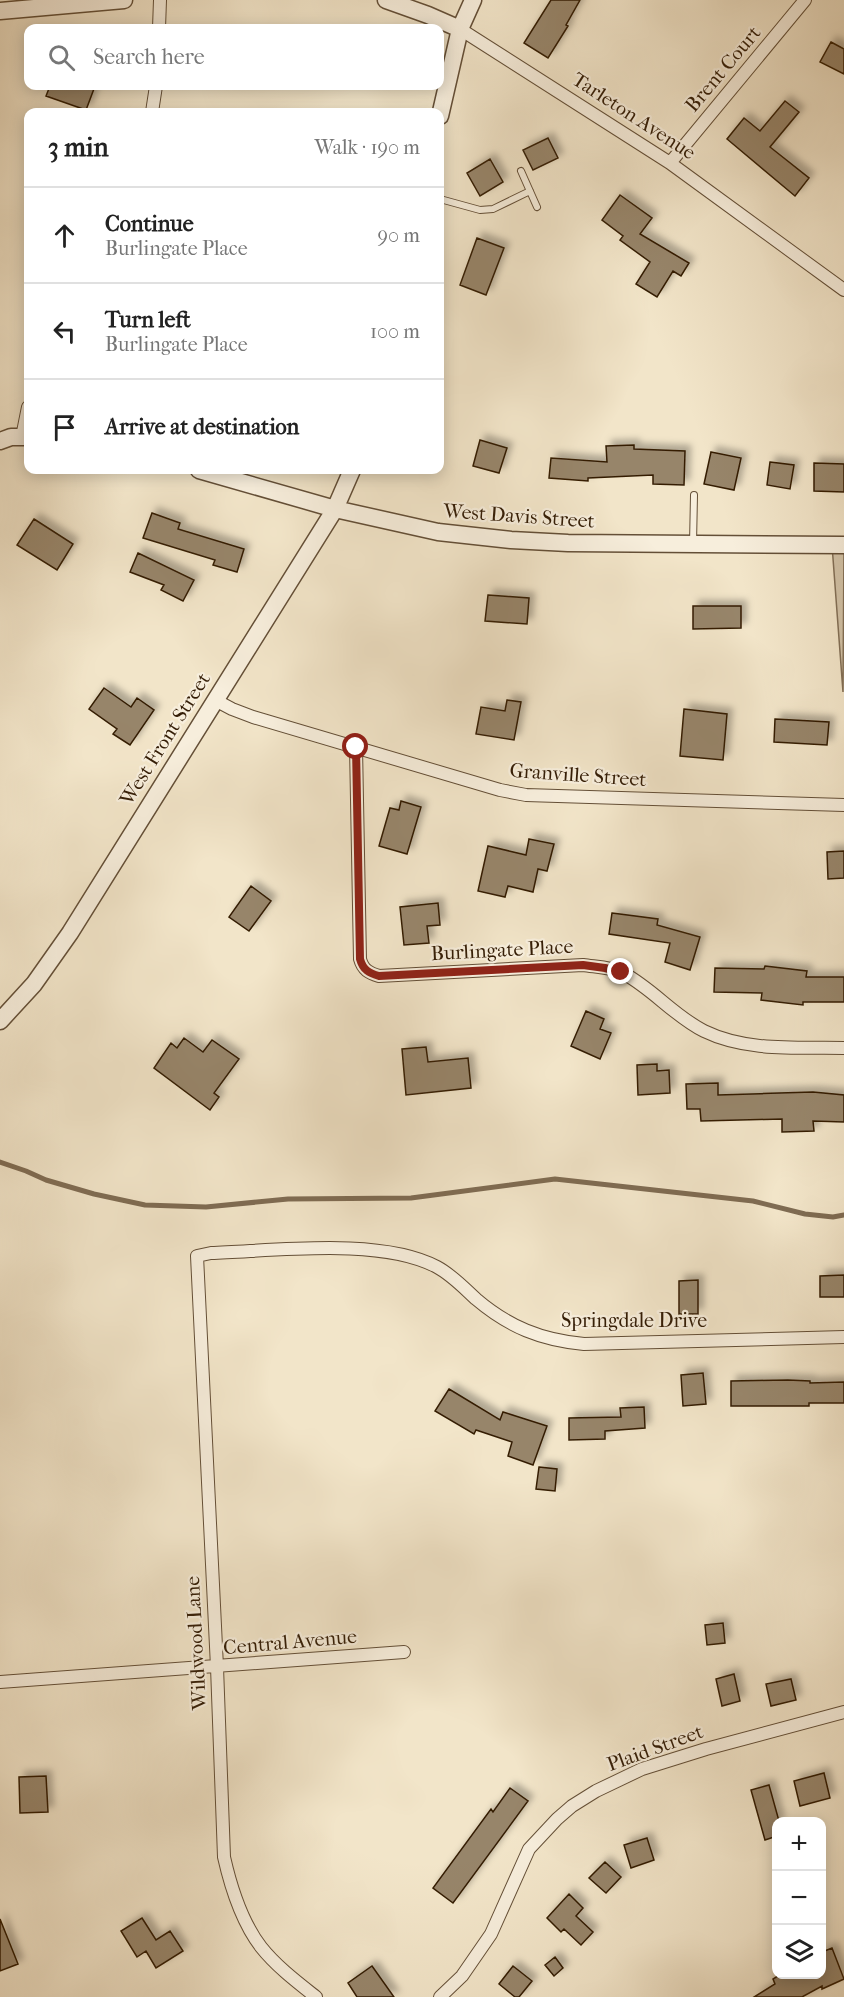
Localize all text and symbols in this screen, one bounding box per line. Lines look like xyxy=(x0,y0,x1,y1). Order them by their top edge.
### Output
street label: Brent Court xyxy=(681,22,765,116)
search box xyxy=(24,24,444,90)
icon: search xyxy=(45,41,78,74)
text: Search here xyxy=(93,44,205,70)
street label: Tarleton Avenue xyxy=(568,68,700,164)
text: 3 min xyxy=(48,132,109,163)
text: Walk · 190 m xyxy=(314,136,420,159)
text: Continue xyxy=(105,211,194,237)
icon: ahead xyxy=(48,219,81,252)
text: 90 m xyxy=(378,224,420,247)
text: Burlingate Place xyxy=(105,237,248,260)
text: Turn left xyxy=(105,307,191,333)
icon: left xyxy=(48,315,81,348)
text: 100 m xyxy=(370,320,420,343)
text: Burlingate Place xyxy=(105,333,248,356)
icon: arrive xyxy=(48,411,81,444)
text: Arrive at destination xyxy=(105,414,299,440)
street label: West Davis Street xyxy=(442,499,595,533)
street label: West Front Street xyxy=(114,669,215,810)
route start xyxy=(342,733,368,759)
street label: Granville Street xyxy=(509,759,647,791)
street label: Burlingate Place xyxy=(430,935,574,965)
route end xyxy=(607,958,633,984)
street label: Springdale Drive xyxy=(561,1309,707,1332)
street label: Wildwood Lane xyxy=(181,1575,211,1712)
street label: Central Avenue xyxy=(222,1625,358,1659)
street label: Plaid Street xyxy=(604,1720,706,1776)
map controls xyxy=(772,1817,826,1979)
button: + xyxy=(772,1817,826,1871)
button: − xyxy=(772,1871,826,1925)
button: layers xyxy=(772,1925,826,1979)

